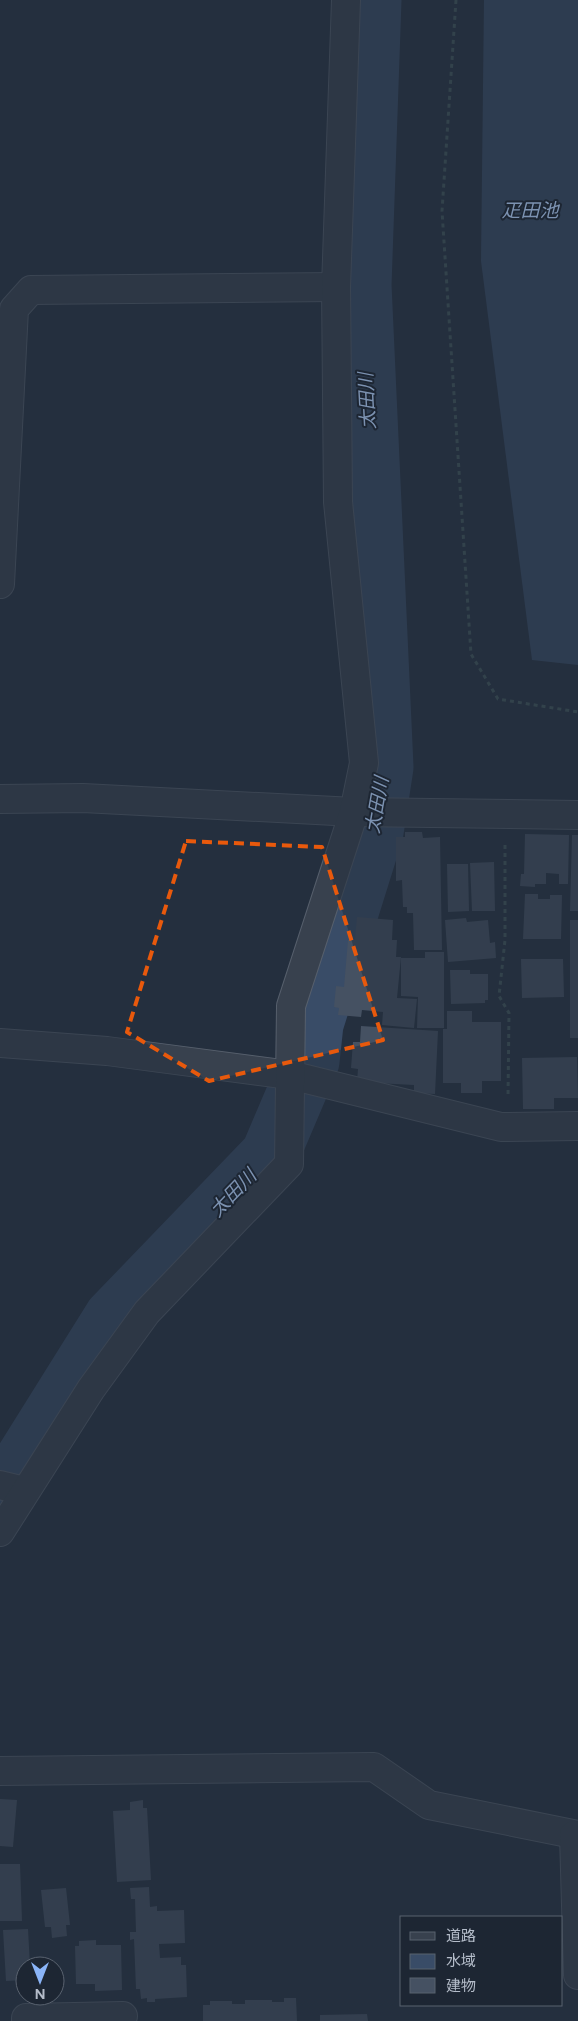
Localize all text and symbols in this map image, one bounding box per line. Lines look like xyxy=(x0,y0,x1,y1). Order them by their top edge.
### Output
water label: 疋田池 xyxy=(501,199,560,222)
water label: 太田川 xyxy=(354,370,380,430)
water label: 太田川 xyxy=(361,773,394,835)
water label: 太田川 xyxy=(205,1163,262,1221)
legend xyxy=(400,1916,563,2006)
text: 道路 xyxy=(446,1927,476,1945)
text: 水域 xyxy=(446,1952,476,1970)
north arrow xyxy=(15,1956,65,2006)
text: 建物 xyxy=(446,1977,476,1995)
text: N xyxy=(35,1985,45,2002)

